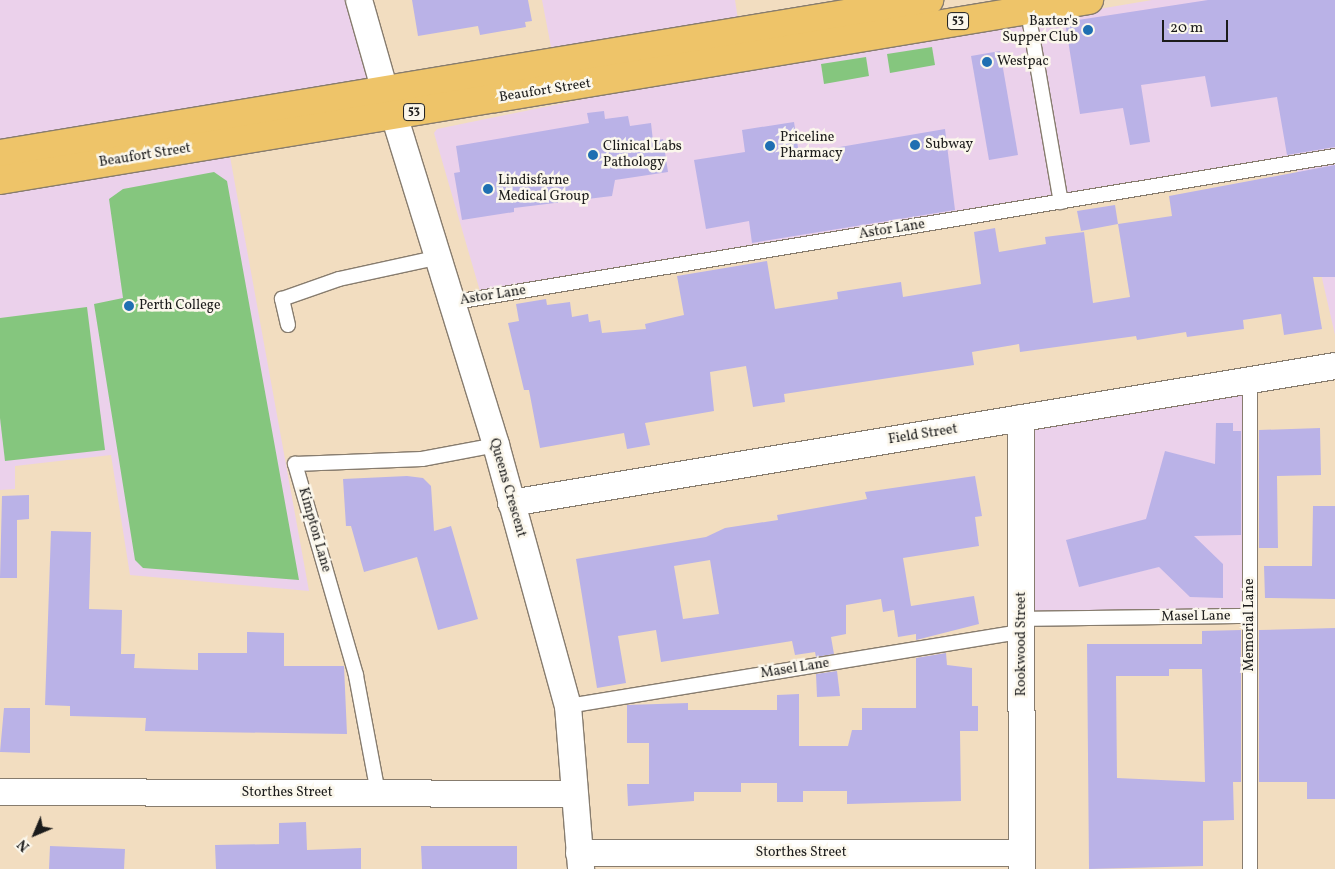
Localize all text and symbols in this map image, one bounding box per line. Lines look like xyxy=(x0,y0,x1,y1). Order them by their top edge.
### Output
scale bar xyxy=(1165,10,1231,42)
road number: 53 xyxy=(947,12,969,30)
place label: Baxter's Supper Club xyxy=(1002,14,1078,46)
text: 20 m xyxy=(1170,18,1203,39)
marker: Baxter's Supper Club xyxy=(1082,24,1094,36)
place label: Westpac xyxy=(997,54,1049,70)
marker: Westpac xyxy=(981,56,993,68)
street label: Beaufort Street xyxy=(498,75,592,107)
road number: 53 xyxy=(403,102,425,121)
place label: Priceline Pharmacy xyxy=(780,130,843,162)
place label: Subway xyxy=(925,137,973,153)
place label: Clinical Labs Pathology xyxy=(603,139,682,172)
marker: Subway xyxy=(909,139,921,151)
street label: Beaufort Street xyxy=(98,140,192,172)
marker: Priceline Pharmacy xyxy=(764,140,776,152)
marker: Clinical Labs Pathology xyxy=(587,149,599,161)
place label: Lindisfarne Medical Group xyxy=(498,173,589,206)
marker: Lindisfarne Medical Group xyxy=(482,183,494,195)
street label: Astor Lane xyxy=(858,216,926,244)
street label: Astor Lane xyxy=(459,282,527,310)
place label: Perth College xyxy=(139,298,221,314)
marker: Perth College xyxy=(123,300,135,312)
street label: Field Street xyxy=(887,421,959,449)
street label: Queens Crescent xyxy=(485,436,529,540)
street label: Kimpton Lane xyxy=(294,486,334,574)
street label: Memorial Lane xyxy=(1242,578,1258,672)
street label: Rookwood Street xyxy=(1014,592,1030,696)
street label: Masel Lane xyxy=(1161,608,1231,626)
street label: Masel Lane xyxy=(759,655,831,683)
street label: Storthes Street xyxy=(241,785,333,801)
north arrow xyxy=(10,809,60,859)
text: N xyxy=(14,835,34,855)
street label: Storthes Street xyxy=(755,845,847,861)

